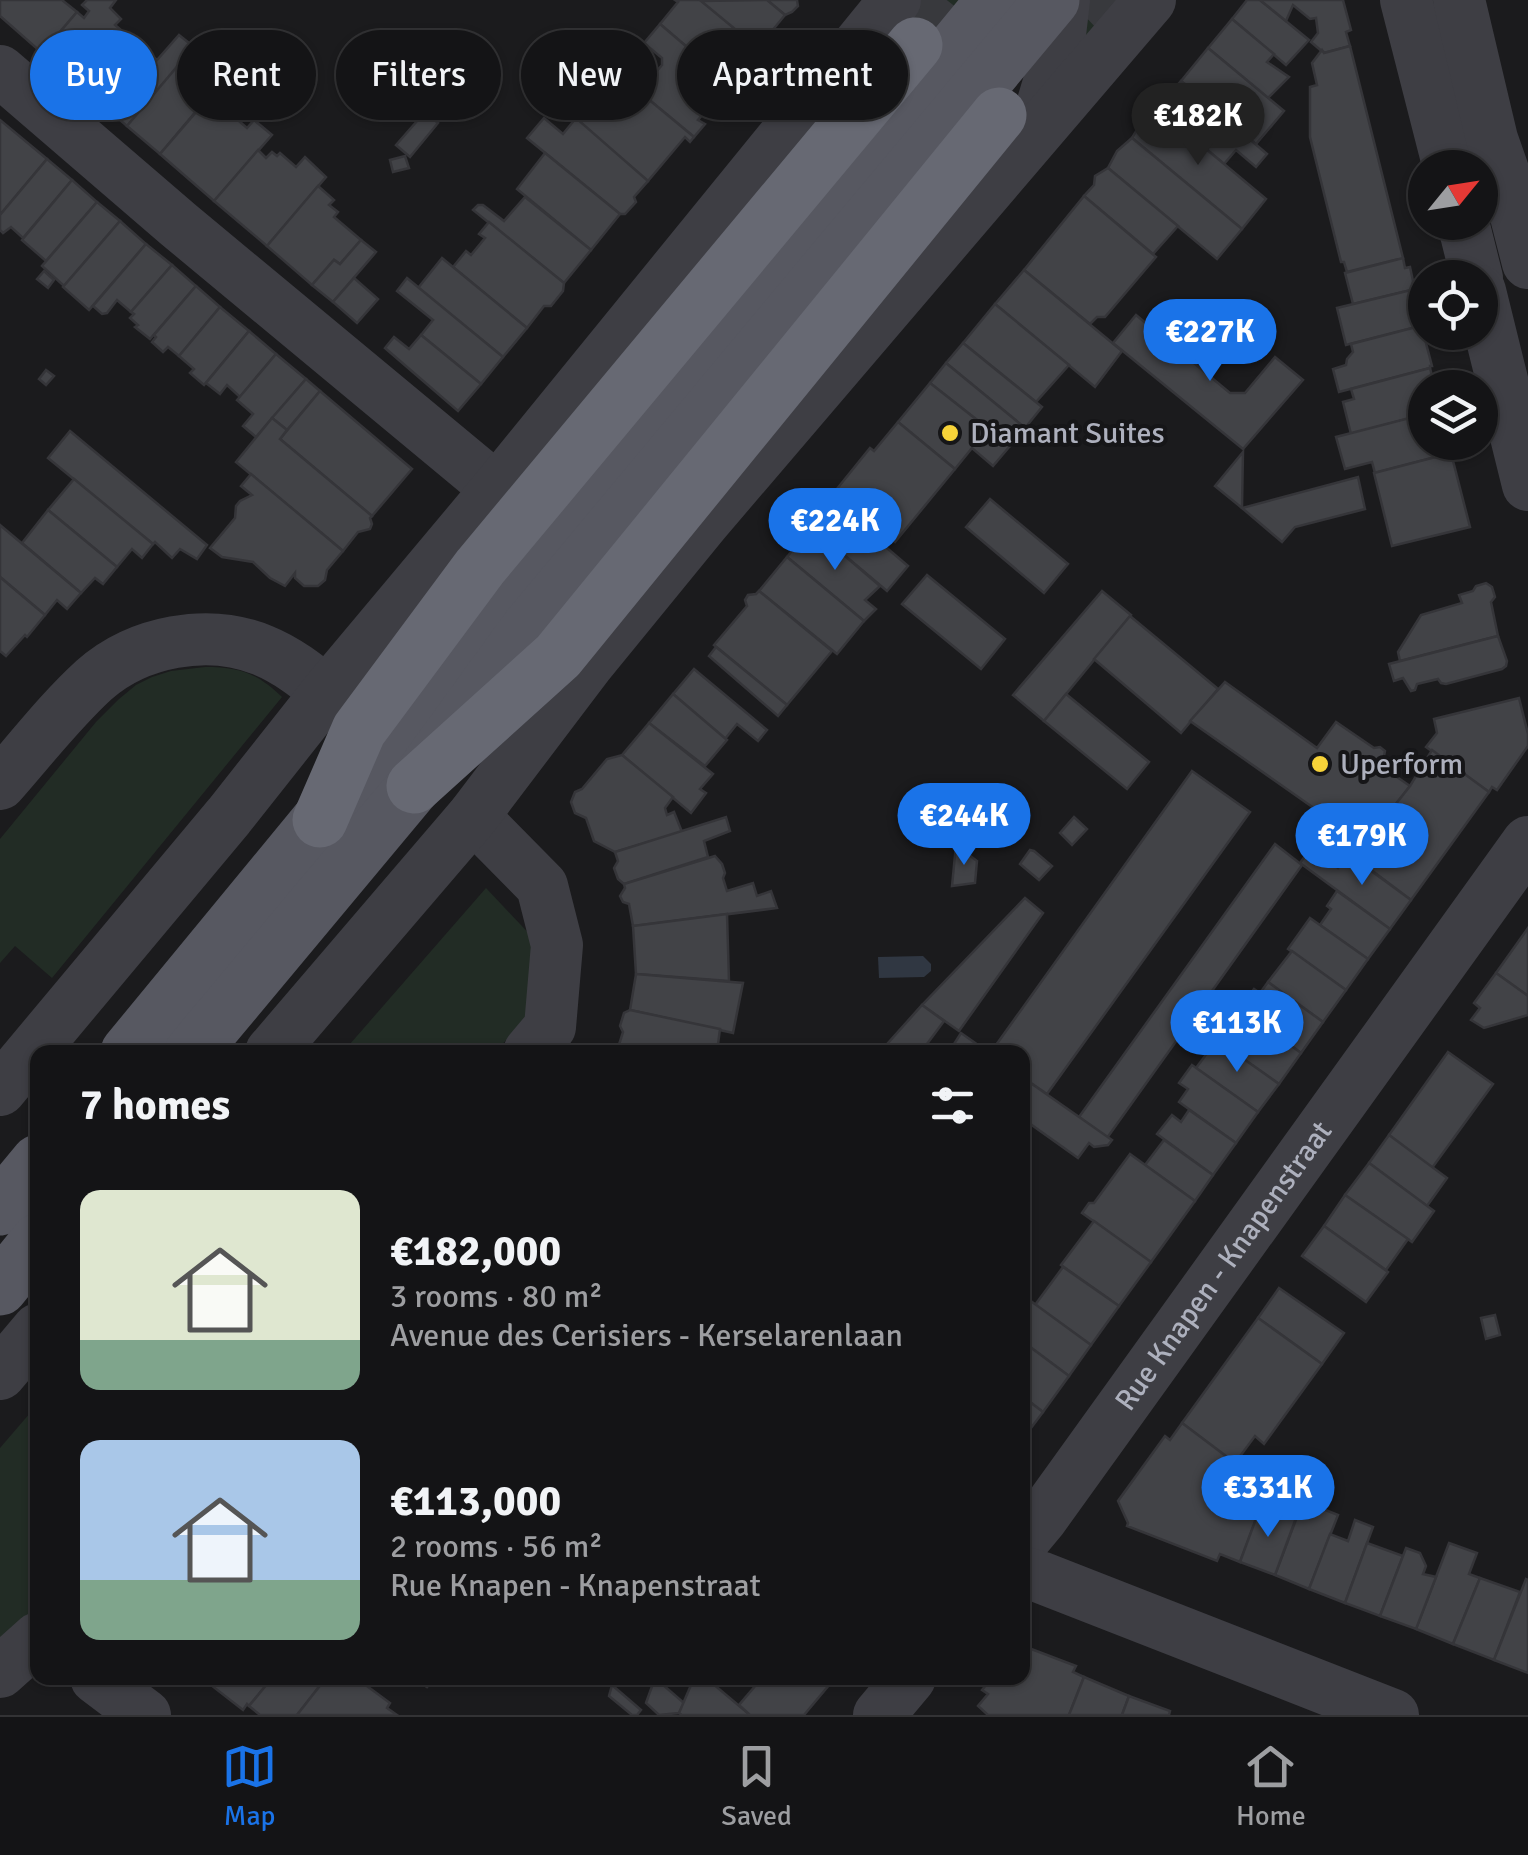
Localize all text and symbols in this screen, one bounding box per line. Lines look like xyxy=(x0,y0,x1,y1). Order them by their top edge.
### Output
chip: Buy xyxy=(30,30,157,120)
chip: Rent xyxy=(177,30,316,120)
chip: Filters xyxy=(336,30,501,120)
chip: New xyxy=(521,30,657,120)
chip: Apartment xyxy=(677,30,908,120)
pin: €182K xyxy=(1128,83,1268,168)
text: €182K xyxy=(1154,96,1242,135)
north arrow xyxy=(1408,150,1498,240)
map controls xyxy=(1408,150,1498,460)
button: locate xyxy=(1408,260,1498,350)
pin: €227K xyxy=(1140,299,1280,384)
text: €227K xyxy=(1166,312,1254,351)
button: layers xyxy=(1408,370,1498,460)
place label: Diamant Suites xyxy=(970,415,1165,452)
marker: Diamant Suites xyxy=(939,422,961,444)
pin: €224K xyxy=(765,488,905,573)
text: €224K xyxy=(791,501,879,540)
place label: Uperform xyxy=(1340,746,1463,783)
marker: Uperform xyxy=(1309,753,1331,775)
pin: €244K xyxy=(894,783,1034,868)
text: €244K xyxy=(920,796,1008,835)
pin: €179K xyxy=(1292,803,1432,888)
text: €179K xyxy=(1318,816,1406,855)
pin: €113K xyxy=(1167,990,1307,1075)
text: €113K xyxy=(1193,1003,1281,1042)
icon: filters xyxy=(925,1078,980,1133)
text: 7 homes xyxy=(80,1080,230,1131)
street label: Rue Knapen - Knapenstraat xyxy=(1107,1114,1340,1418)
text: €182,000 xyxy=(390,1226,561,1277)
icon: home xyxy=(160,1230,280,1350)
text: 3 rooms · 80 m² xyxy=(390,1277,603,1316)
text: Avenue des Cerisiers - Kerselarenlaan xyxy=(390,1316,903,1355)
pin: €331K xyxy=(1198,1455,1338,1540)
text: €331K xyxy=(1224,1468,1312,1507)
text: €113,000 xyxy=(390,1476,561,1527)
icon: home xyxy=(160,1480,280,1600)
text: 2 rooms · 56 m² xyxy=(390,1527,603,1566)
text: Rue Knapen - Knapenstraat xyxy=(390,1566,761,1605)
tab: Map xyxy=(222,1739,277,1833)
tab: Saved xyxy=(721,1739,792,1833)
tab: Home xyxy=(1236,1739,1306,1833)

